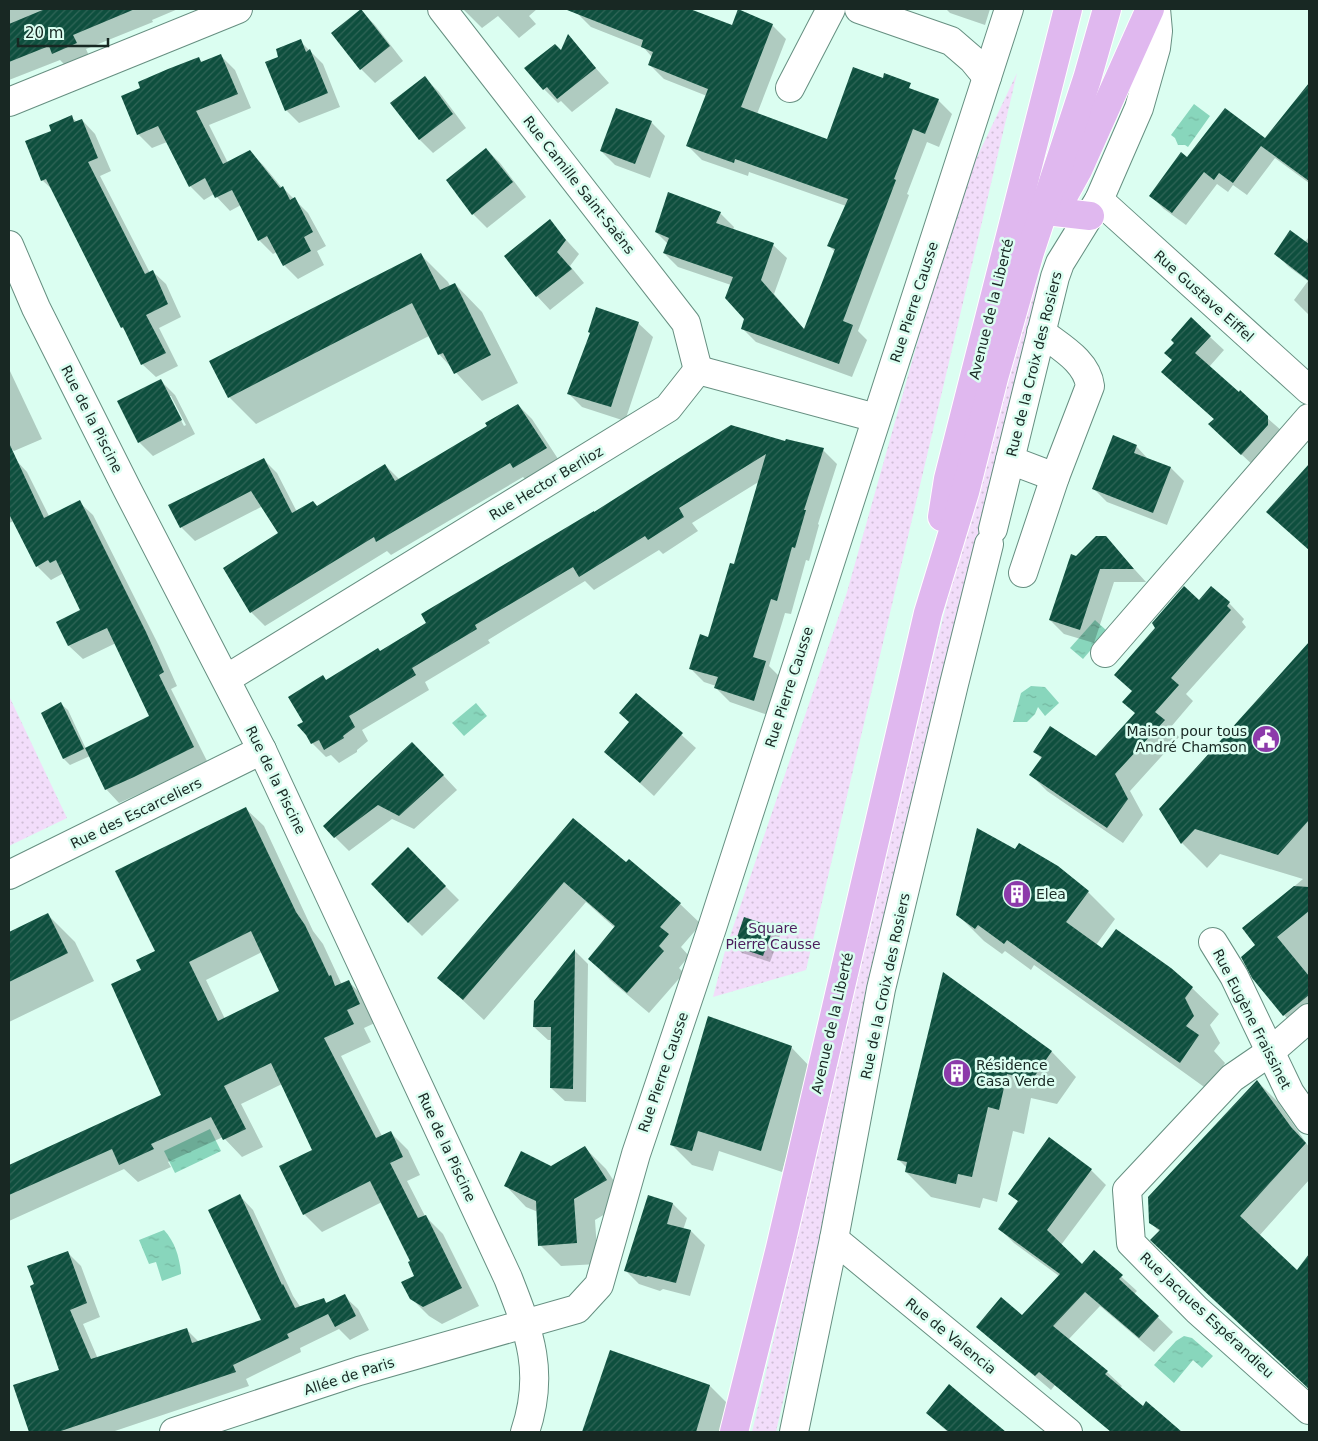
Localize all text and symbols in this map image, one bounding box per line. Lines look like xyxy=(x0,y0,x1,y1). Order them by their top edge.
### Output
scale bar xyxy=(18,15,108,47)
text: 20 m xyxy=(25,24,63,42)
street label: Rue Camille Saint-Saëns xyxy=(520,113,638,257)
street label: Avenue de la Liberté xyxy=(966,237,1016,381)
street label: Rue Pierre Causse xyxy=(887,240,941,364)
street label: Rue Gustave Eiffel xyxy=(1151,247,1257,345)
street label: Rue de la Croix des Rosiers xyxy=(1003,270,1065,458)
street label: Rue de la Piscine xyxy=(58,363,126,475)
street label: Rue Hector Berlioz xyxy=(486,443,606,523)
street label: Rue Pierre Causse xyxy=(762,625,816,749)
street label: Rue de la Piscine xyxy=(243,723,309,837)
place label: Maison pour tous André Chamson xyxy=(1127,723,1247,755)
public building icon: Maison pour tous André Chamson xyxy=(1251,724,1281,754)
street label: Rue des Escarceliers xyxy=(68,774,204,852)
building icon: Elea xyxy=(1002,879,1032,909)
place label: Elea xyxy=(1036,886,1066,902)
street label: Rue de la Croix des Rosiers xyxy=(857,891,913,1081)
park label: Square Pierre Causse xyxy=(725,920,821,952)
street label: Rue Eugène Fraissinet xyxy=(1210,946,1295,1092)
street label: Avenue de la Liberté xyxy=(808,951,856,1095)
street label: Rue Pierre Causse xyxy=(635,1010,691,1134)
place label: Résidence Casa Verde xyxy=(976,1057,1055,1089)
building icon: Résidence Casa Verde xyxy=(942,1058,972,1088)
street label: Rue de la Piscine xyxy=(415,1090,479,1204)
street label: Rue Jacques Espérandieu xyxy=(1137,1249,1277,1381)
street label: Rue de Valencia xyxy=(903,1295,999,1377)
street label: Allée de Paris xyxy=(302,1354,396,1398)

